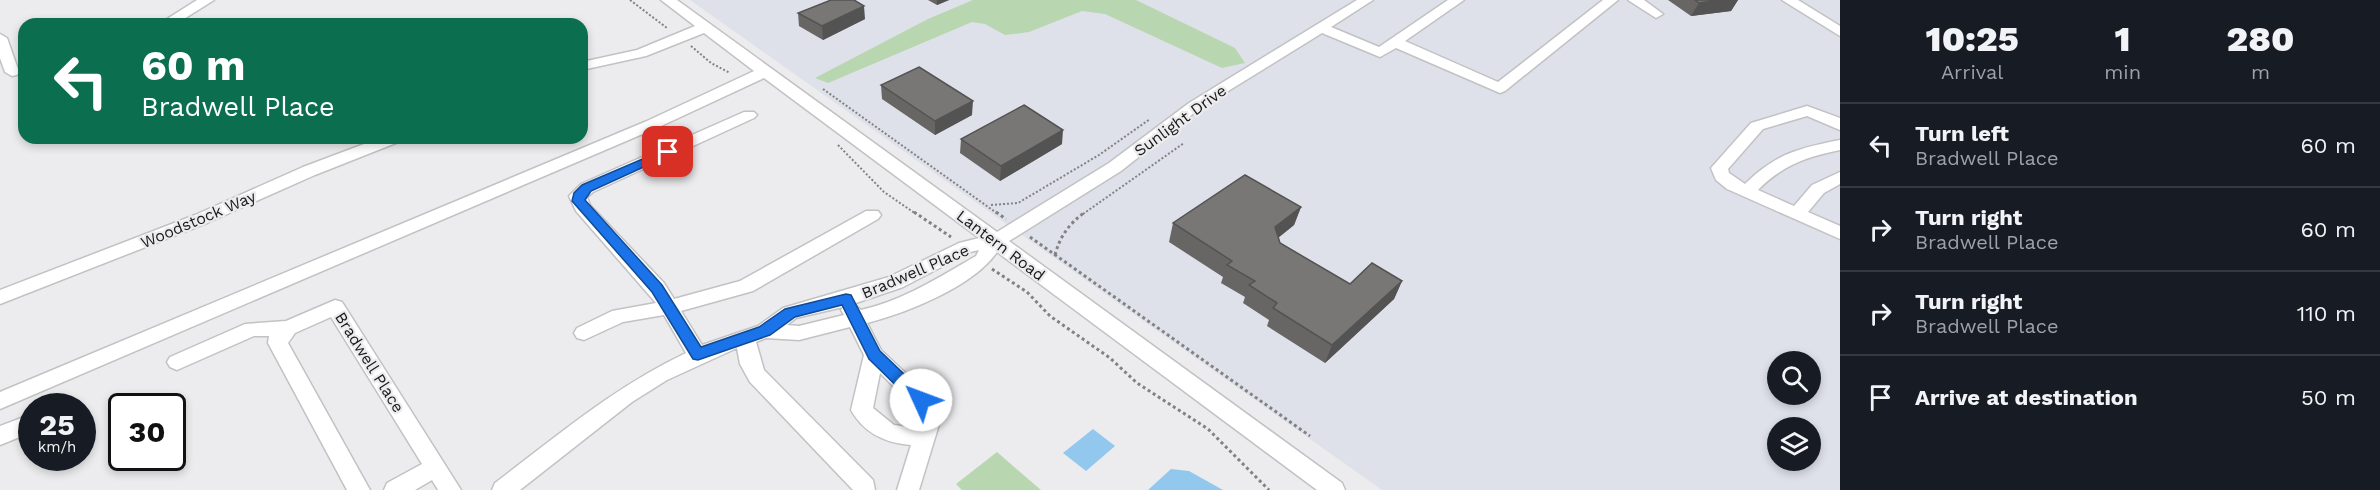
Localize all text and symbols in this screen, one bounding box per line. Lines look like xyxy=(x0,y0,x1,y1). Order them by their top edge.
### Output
text: 10:25 xyxy=(1926,18,2019,60)
text: 1 xyxy=(2115,18,2131,60)
text: 280 xyxy=(2227,18,2294,60)
text: 60 m xyxy=(141,41,245,90)
icon: left xyxy=(42,42,120,120)
text: Arrival xyxy=(1941,60,2003,84)
text: min xyxy=(2104,60,2141,84)
text: m xyxy=(2251,60,2270,84)
street label: Sunlight Drive xyxy=(1130,81,1230,160)
text: Bradwell Place xyxy=(141,91,335,123)
text: Turn left xyxy=(1915,121,2009,146)
pin xyxy=(642,126,693,177)
icon: left xyxy=(1864,129,1897,162)
text: 60 m xyxy=(2300,133,2356,158)
icon: arrive xyxy=(651,135,684,168)
text: Bradwell Place xyxy=(1915,146,2058,170)
street label: Woodstock Way xyxy=(138,186,259,252)
text: Turn right xyxy=(1915,205,2022,230)
street label: Lantern Road xyxy=(953,206,1048,285)
icon: right xyxy=(1864,213,1897,246)
text: 60 m xyxy=(2300,217,2356,242)
text: Bradwell Place xyxy=(1915,230,2058,254)
street label: Bradwell Place xyxy=(859,240,972,303)
text: Turn right xyxy=(1915,289,2022,314)
icon: right xyxy=(1864,297,1897,330)
text: 110 m xyxy=(2297,301,2356,326)
street label: Bradwell Place xyxy=(331,309,408,416)
text: Bradwell Place xyxy=(1915,314,2058,338)
map controls xyxy=(1767,351,1821,471)
button: search xyxy=(1767,351,1821,405)
position arrow xyxy=(889,368,953,432)
icon: arrive xyxy=(1864,381,1897,414)
text: Arrive at destination xyxy=(1915,385,2138,410)
text: 50 m xyxy=(2301,385,2356,410)
speed limit sign: 30 xyxy=(108,393,186,471)
text: 25 xyxy=(39,407,75,442)
button: layers xyxy=(1767,417,1821,471)
text: km/h xyxy=(38,438,76,456)

